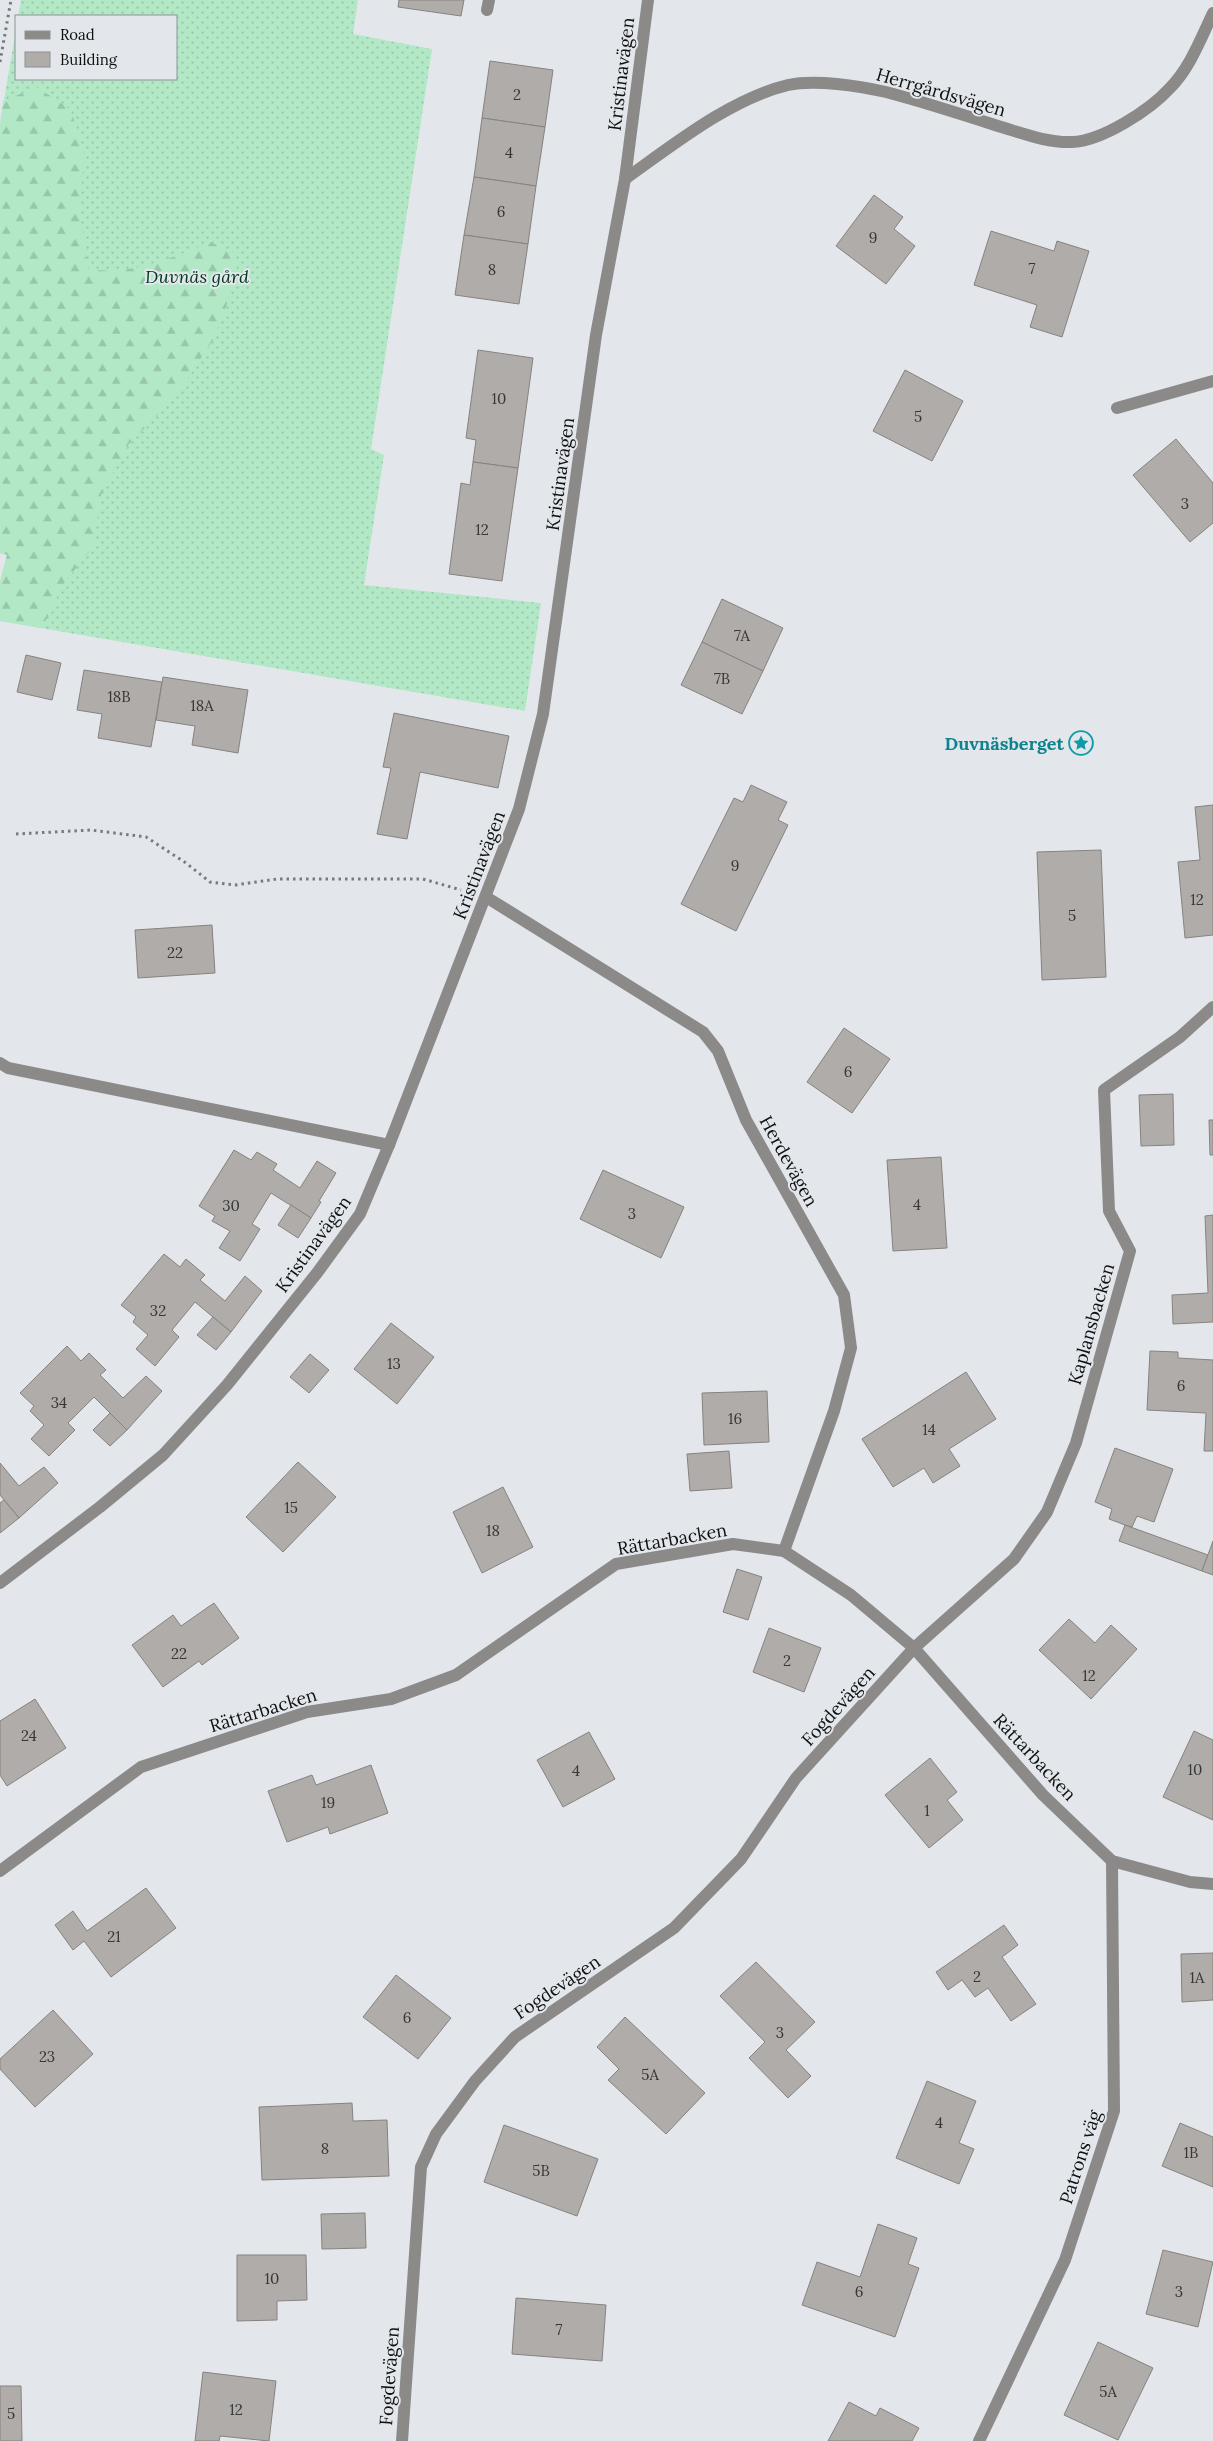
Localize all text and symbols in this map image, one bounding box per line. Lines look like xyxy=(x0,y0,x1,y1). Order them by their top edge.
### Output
legend xyxy=(15,15,178,80)
street label: Kristinavägen xyxy=(603,16,639,132)
text: Road xyxy=(60,25,95,44)
text: Building xyxy=(60,50,118,69)
street label: Herrgårdsvägen xyxy=(874,63,1008,121)
house number: 2 xyxy=(513,85,521,104)
house number: 4 xyxy=(505,143,513,162)
house number: 6 xyxy=(497,202,505,221)
house number: 9 xyxy=(869,228,877,247)
house number: 7 xyxy=(1029,259,1036,278)
house number: 8 xyxy=(488,260,496,279)
park label: Duvnäs gård xyxy=(145,265,249,288)
house number: 10 xyxy=(492,389,506,408)
house number: 5 xyxy=(914,407,922,426)
street label: Kristinavägen xyxy=(541,416,579,532)
house number: 3 xyxy=(1181,494,1189,513)
house number: 12 xyxy=(475,520,489,539)
house number: 7A xyxy=(734,626,751,645)
house number: 7B xyxy=(714,669,730,688)
house number: 18B xyxy=(107,687,131,706)
house number: 18A xyxy=(190,696,214,715)
place icon: Duvnäsberget xyxy=(1068,730,1094,756)
place label: Duvnäsberget xyxy=(944,732,1065,755)
street label: Kristinavägen xyxy=(448,807,510,922)
house number: 9 xyxy=(731,856,739,875)
house number: 12 xyxy=(1190,890,1204,909)
house number: 5 xyxy=(1068,906,1076,925)
house number: 22 xyxy=(167,943,183,962)
house number: 6 xyxy=(844,1062,852,1081)
street label: Herdevägen xyxy=(755,1112,823,1210)
street label: Kristinavägen xyxy=(270,1191,356,1297)
house number: 4 xyxy=(913,1195,921,1214)
house number: 30 xyxy=(222,1196,240,1215)
house number: 3 xyxy=(628,1204,636,1223)
street label: Kaplansbacken xyxy=(1063,1261,1119,1387)
house number: 32 xyxy=(150,1301,166,1320)
house number: 13 xyxy=(387,1354,401,1373)
house number: 6 xyxy=(1177,1376,1185,1395)
house number: 34 xyxy=(51,1393,67,1412)
house number: 16 xyxy=(728,1409,742,1428)
house number: 14 xyxy=(922,1420,936,1439)
house number: 15 xyxy=(284,1498,298,1517)
street label: Rättarbacken xyxy=(615,1518,729,1560)
house number: 18 xyxy=(486,1521,500,1540)
house number: 22 xyxy=(171,1644,187,1663)
house number: 2 xyxy=(783,1651,791,1670)
street label: Fogdevägen xyxy=(796,1661,880,1751)
house number: 12 xyxy=(1082,1666,1096,1685)
street label: Rättarbacken xyxy=(206,1683,320,1737)
street label: Rättarbacken xyxy=(989,1709,1081,1806)
house number: 24 xyxy=(21,1726,37,1745)
house number: 10 xyxy=(1188,1760,1202,1779)
house number: 4 xyxy=(572,1761,580,1780)
house number: 19 xyxy=(321,1793,335,1812)
house number: 1 xyxy=(924,1801,930,1820)
house number: 21 xyxy=(107,1927,121,1946)
street label: Fogdevägen xyxy=(509,1950,605,2024)
house number: 2 xyxy=(973,1967,981,1986)
house number: 1A xyxy=(1189,1968,1205,1987)
house number: 6 xyxy=(403,2008,411,2027)
house number: 3 xyxy=(776,2023,784,2042)
house number: 23 xyxy=(39,2047,55,2066)
house number: 5A xyxy=(641,2065,659,2084)
street label: Patrons väg xyxy=(1054,2106,1106,2207)
house number: 4 xyxy=(935,2113,943,2132)
house number: 8 xyxy=(321,2139,329,2158)
house number: 1B xyxy=(1184,2143,1198,2162)
house number: 5B xyxy=(532,2161,550,2180)
house number: 10 xyxy=(265,2269,279,2288)
house number: 6 xyxy=(855,2282,863,2301)
house number: 3 xyxy=(1175,2282,1183,2301)
house number: 7 xyxy=(556,2320,563,2339)
street label: Fogdevägen xyxy=(374,2326,404,2426)
house number: 5A xyxy=(1099,2382,1117,2401)
house number: 12 xyxy=(229,2400,243,2419)
house number: 5 xyxy=(7,2404,15,2423)

